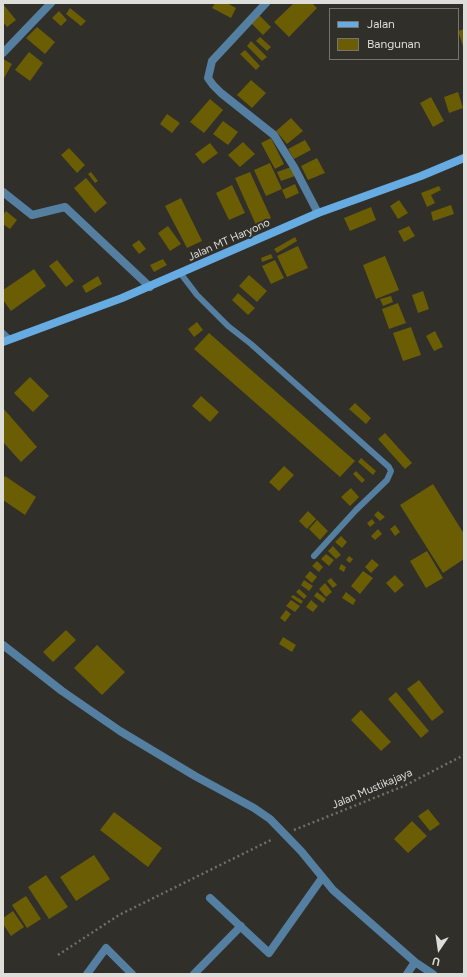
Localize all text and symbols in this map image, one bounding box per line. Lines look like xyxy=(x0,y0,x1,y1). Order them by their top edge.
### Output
legend xyxy=(329,8,459,60)
text: Jalan xyxy=(367,17,395,31)
text: Bangunan xyxy=(367,37,420,51)
street label: Jalan MT Haryono xyxy=(186,216,272,264)
street label: Jalan Mustikajaya xyxy=(330,766,414,812)
north arrow xyxy=(419,929,459,969)
text: U xyxy=(431,954,441,968)

